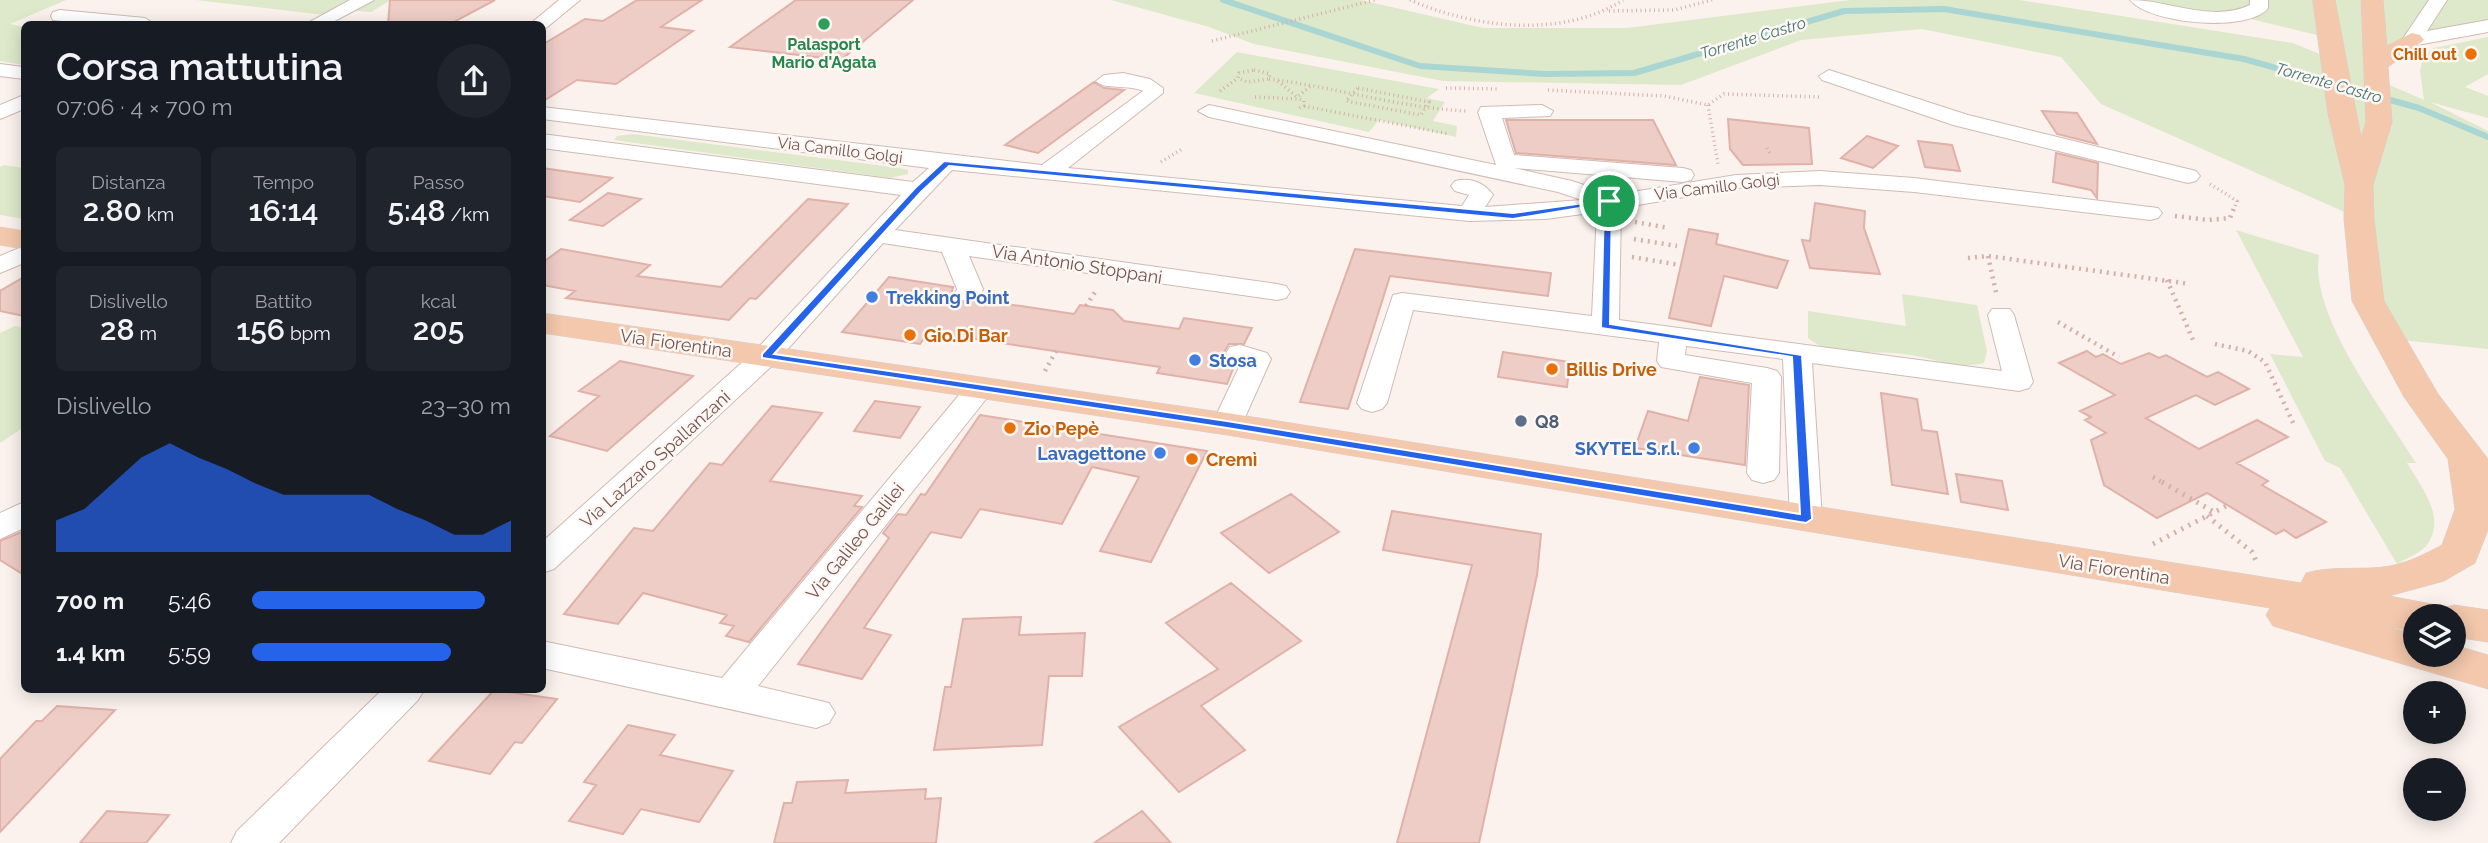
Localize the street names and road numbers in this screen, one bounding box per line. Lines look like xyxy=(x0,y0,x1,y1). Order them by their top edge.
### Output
street label: Via Camillo Golgi xyxy=(776,133,904,167)
street label: Via Camillo Golgi xyxy=(1653,170,1781,204)
street label: Via Antonio Stoppani xyxy=(990,240,1164,288)
street label: Via Fiorentina xyxy=(619,325,733,361)
street label: Via Lazzaro Spallanzani xyxy=(576,386,734,532)
street label: Via Galileo Galilei xyxy=(802,479,908,603)
street label: Via Fiorentina xyxy=(2057,550,2171,588)

